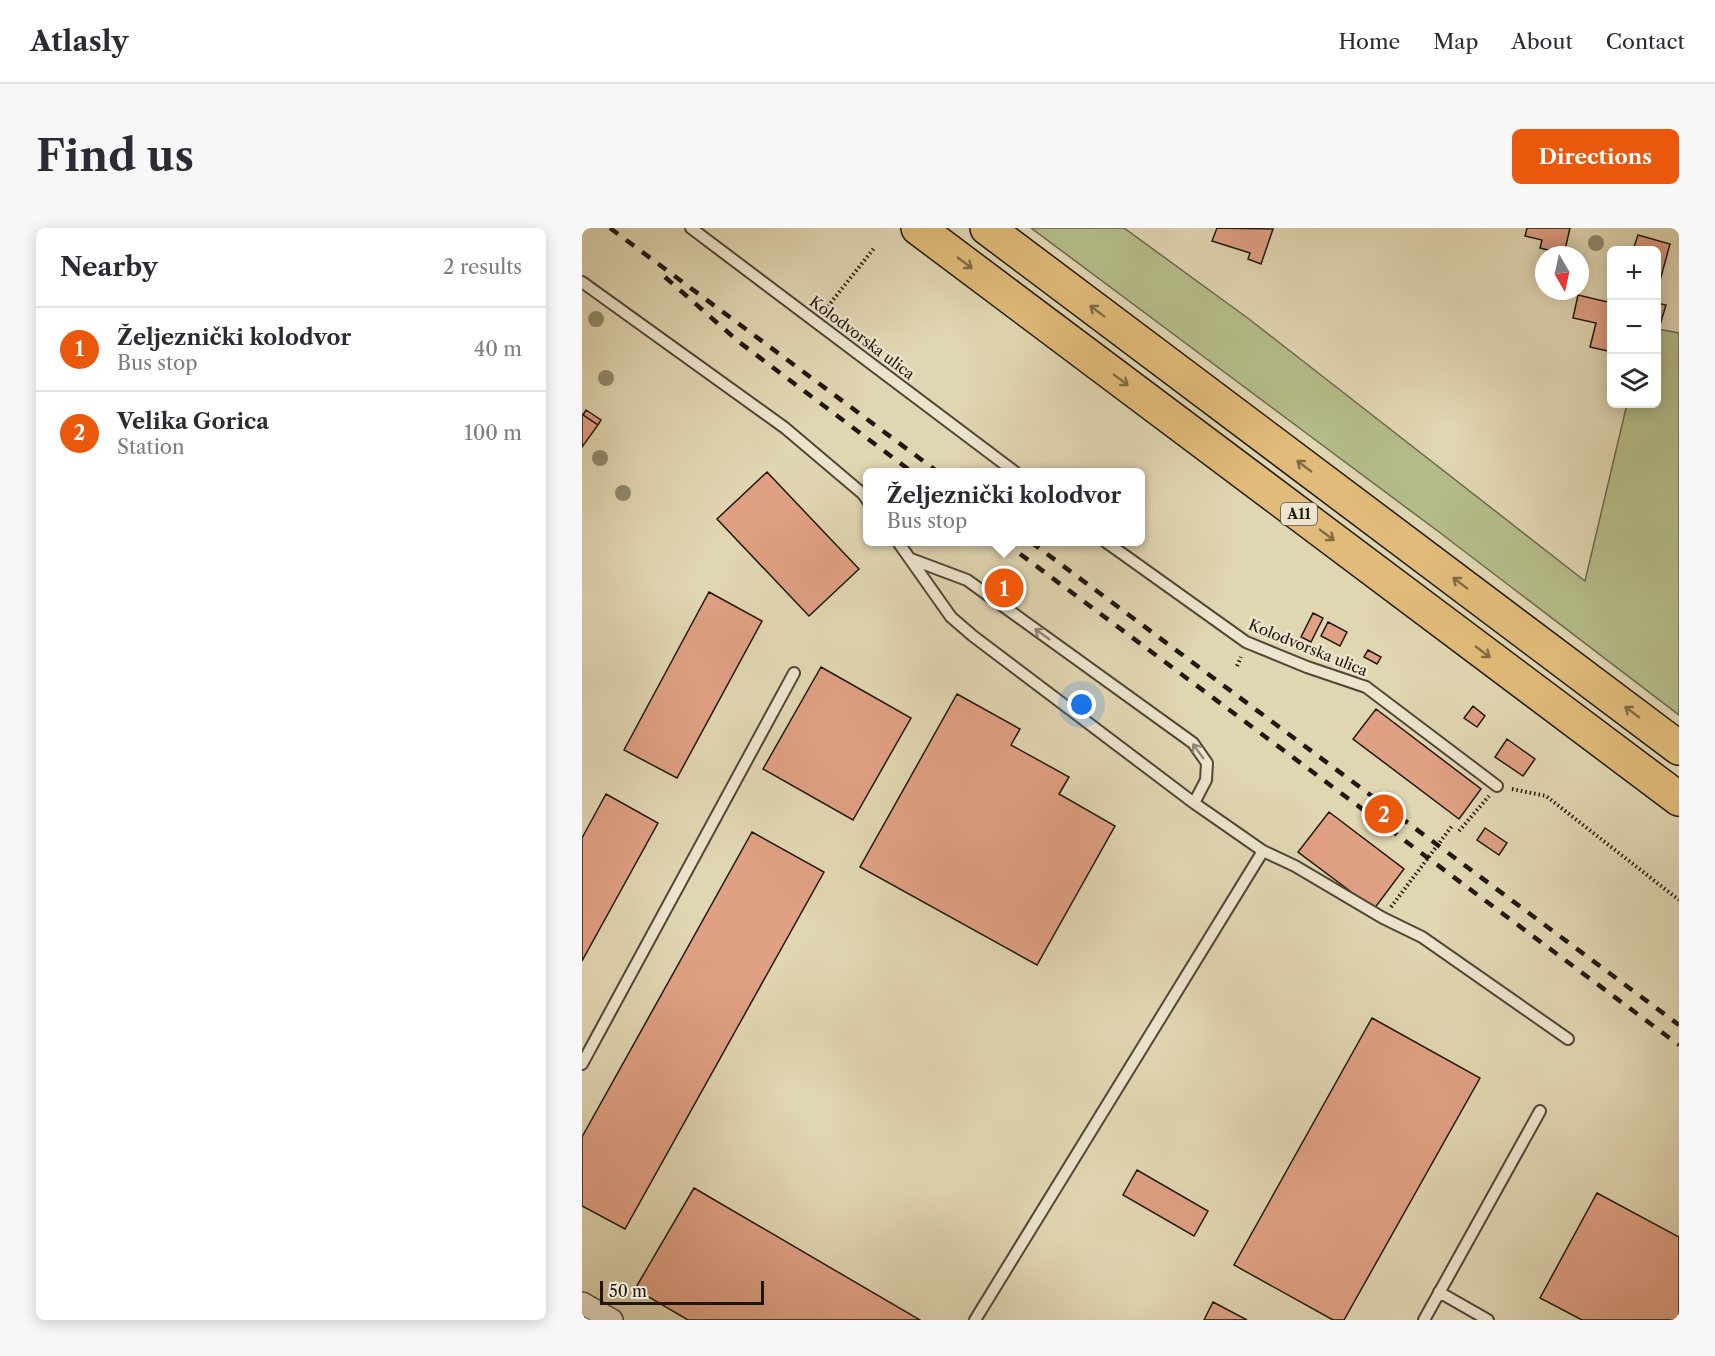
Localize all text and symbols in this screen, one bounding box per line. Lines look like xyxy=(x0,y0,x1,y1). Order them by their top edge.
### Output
text: Atlasly xyxy=(30,24,129,58)
text: Home xyxy=(1339,29,1400,54)
text: Map xyxy=(1433,29,1478,54)
text: About xyxy=(1511,29,1573,54)
text: Contact xyxy=(1606,29,1685,54)
button: Directions xyxy=(1512,129,1679,184)
text: Find us xyxy=(36,130,194,182)
north arrow xyxy=(1535,246,1589,300)
map controls xyxy=(1607,246,1661,408)
button: + xyxy=(1607,246,1661,300)
text: Nearby xyxy=(60,251,158,283)
text: 2 results xyxy=(443,255,522,279)
one-way arrow xyxy=(957,257,973,269)
street label: Kolodvorska ulica xyxy=(806,292,919,383)
button: − xyxy=(1607,300,1661,354)
one-way arrow xyxy=(1090,305,1106,317)
text: Željeznički kolodvor xyxy=(117,324,351,351)
text: 1 xyxy=(75,337,84,361)
text: 40 m xyxy=(474,337,522,361)
text: Bus stop xyxy=(117,351,198,375)
button: layers xyxy=(1607,354,1661,408)
one-way arrow xyxy=(1113,374,1129,387)
text: Velika Gorica xyxy=(117,408,269,435)
text: 2 xyxy=(74,421,85,445)
text: 100 m xyxy=(464,421,522,445)
text: Station xyxy=(117,435,185,459)
one-way arrow xyxy=(1296,459,1312,472)
popup xyxy=(863,468,1145,546)
text: Željeznički kolodvor xyxy=(887,482,1121,509)
road number: A11 xyxy=(1281,503,1317,525)
text: Bus stop xyxy=(887,509,967,533)
one-way arrow xyxy=(1319,529,1335,541)
pin: 1 xyxy=(984,566,1024,610)
one-way arrow xyxy=(1452,576,1468,589)
street label: Kolodvorska ulica xyxy=(1246,615,1371,680)
one-way arrow xyxy=(1034,628,1050,640)
one-way arrow xyxy=(1475,646,1491,659)
your location xyxy=(1067,690,1096,719)
one-way arrow xyxy=(1625,706,1641,719)
one-way arrow xyxy=(1192,743,1204,759)
pin: 2 xyxy=(1364,792,1404,836)
scale bar xyxy=(600,1278,764,1306)
text: 50 m xyxy=(609,1281,647,1301)

